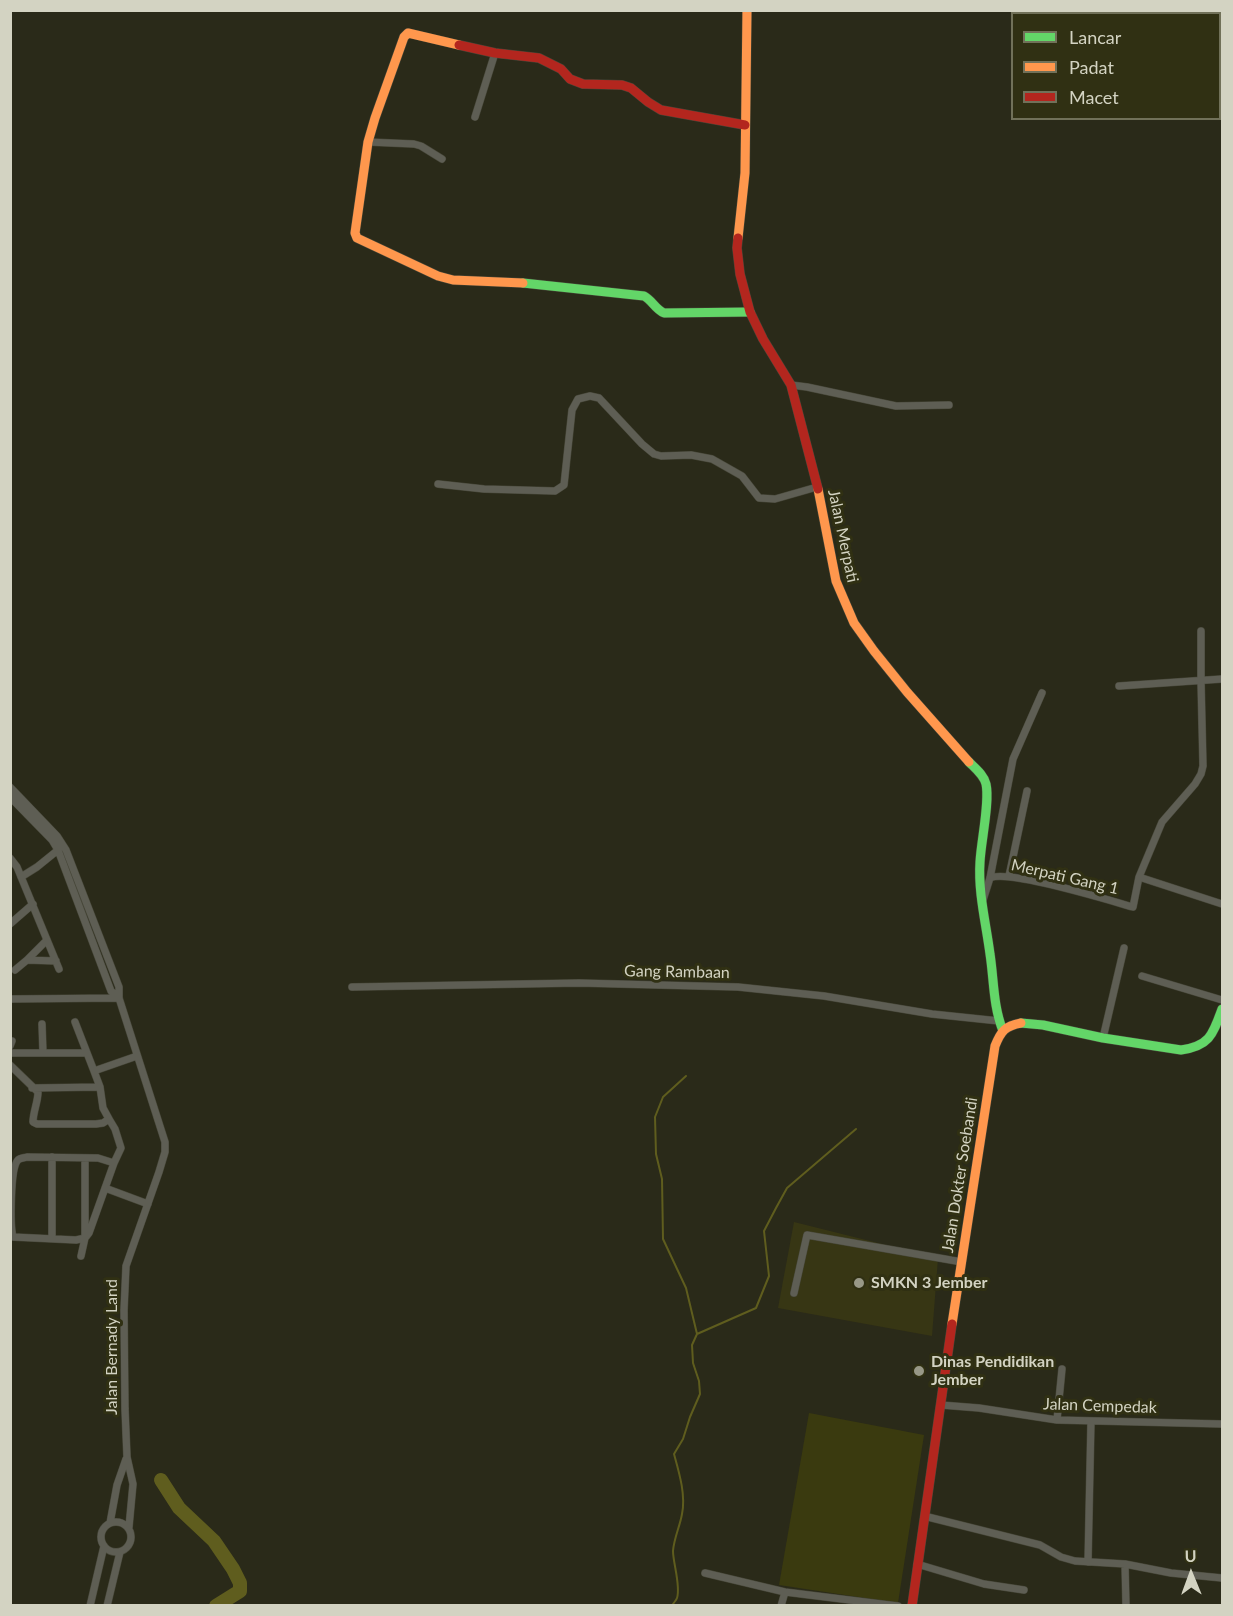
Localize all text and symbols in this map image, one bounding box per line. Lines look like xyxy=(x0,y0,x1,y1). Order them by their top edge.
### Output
legend xyxy=(1011,12,1221,120)
text: Lancar xyxy=(1069,26,1121,48)
text: Padat xyxy=(1069,56,1114,78)
text: Macet xyxy=(1069,86,1119,108)
street label: Jalan Merpati xyxy=(824,488,862,584)
street label: Merpati Gang 1 xyxy=(1009,855,1121,899)
street label: Gang Rambaan xyxy=(624,961,730,983)
street label: Jalan Dokter Soebandi xyxy=(938,1096,982,1254)
place label: SMKN 3 Jember xyxy=(871,1273,987,1293)
marker: SMKN 3 Jember xyxy=(852,1276,866,1290)
street label: Jalan Bernady Land xyxy=(102,1279,122,1415)
place label: Dinas Pendidikan Jember xyxy=(931,1352,1054,1390)
marker: Dinas Pendidikan Jember xyxy=(912,1364,926,1378)
street label: Jalan Cempedak xyxy=(1043,1394,1157,1418)
north arrow xyxy=(1161,1544,1221,1604)
text: U xyxy=(1185,1546,1197,1565)

